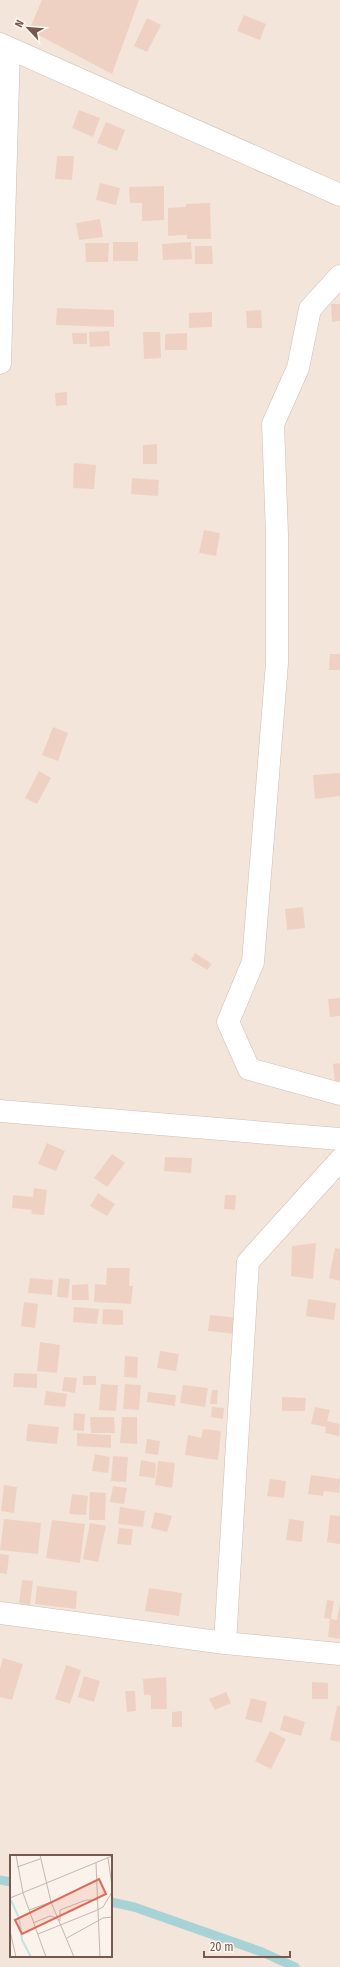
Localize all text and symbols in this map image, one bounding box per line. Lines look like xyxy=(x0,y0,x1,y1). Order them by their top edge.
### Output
north arrow xyxy=(8,8,48,48)
text: N xyxy=(12,18,27,30)
inset map xyxy=(10,1855,112,1957)
scale bar xyxy=(204,1933,290,1959)
text: 20 m xyxy=(210,1940,234,1954)

